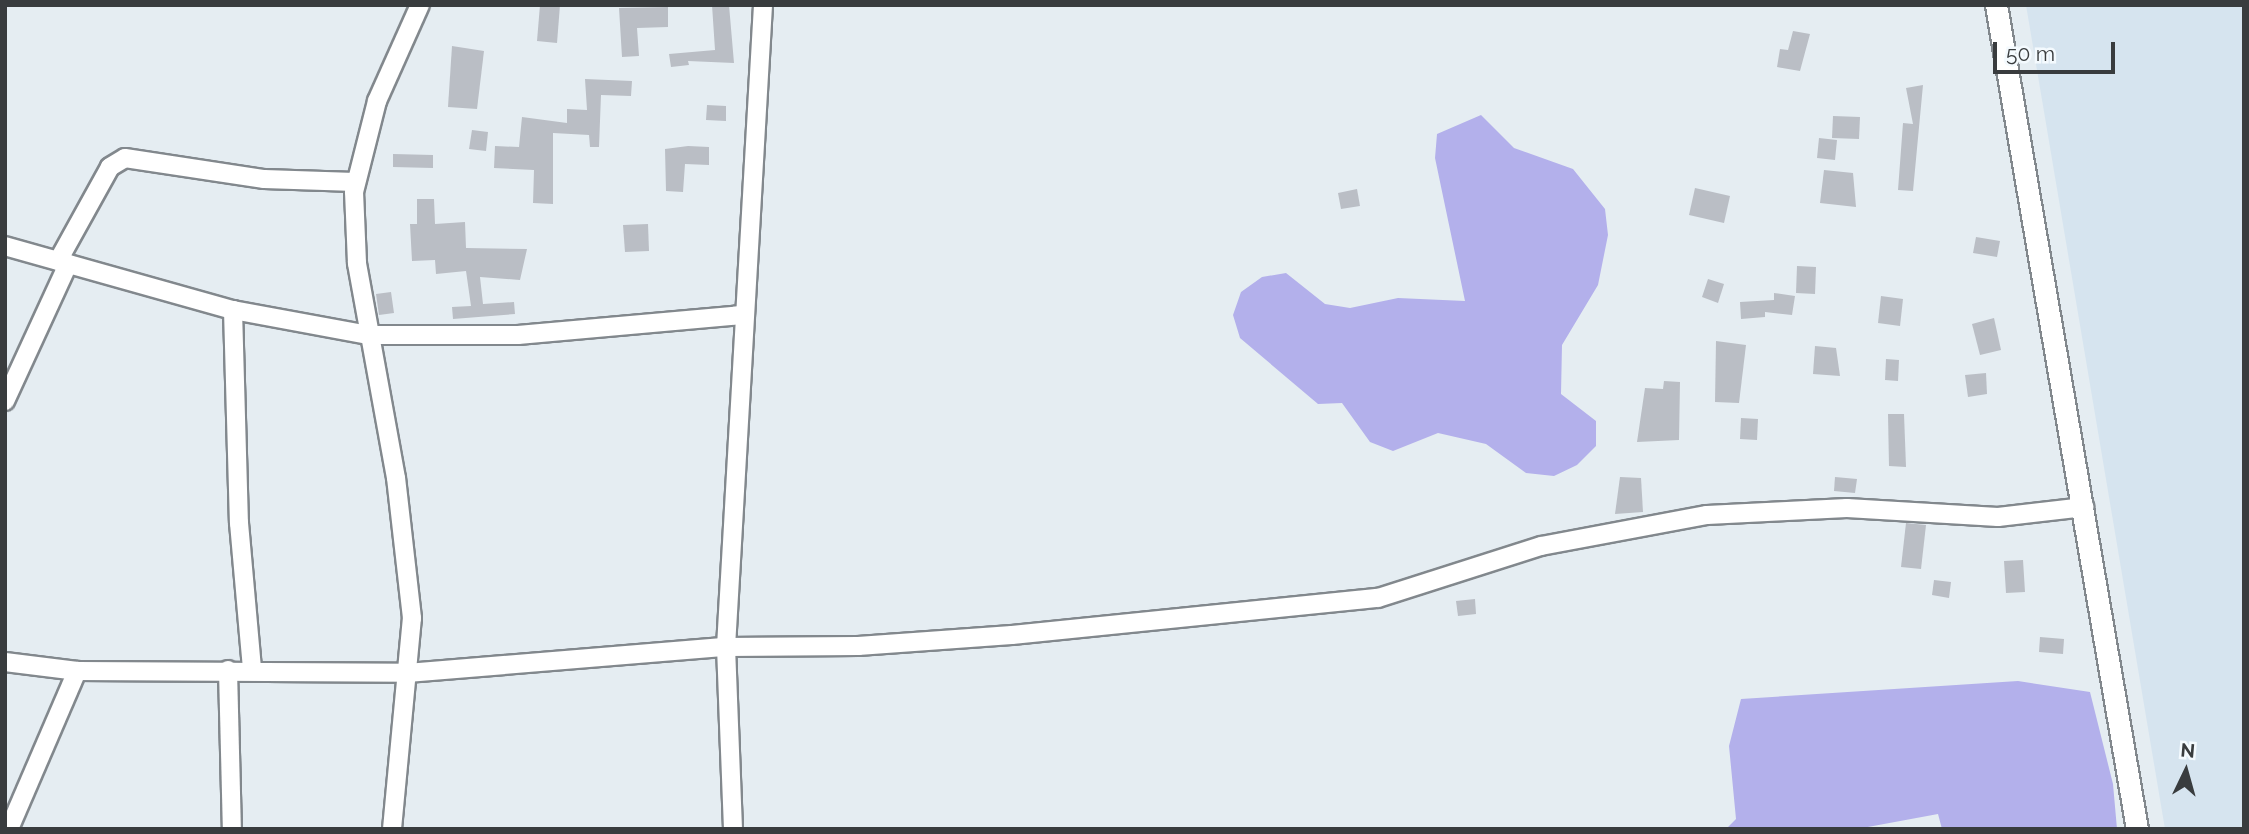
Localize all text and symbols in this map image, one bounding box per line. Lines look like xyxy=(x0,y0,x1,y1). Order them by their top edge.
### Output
scale bar xyxy=(1997,28,2120,72)
text: 50 m xyxy=(2006,41,2055,66)
north arrow xyxy=(2151,736,2221,806)
text: N xyxy=(2180,738,2196,762)

